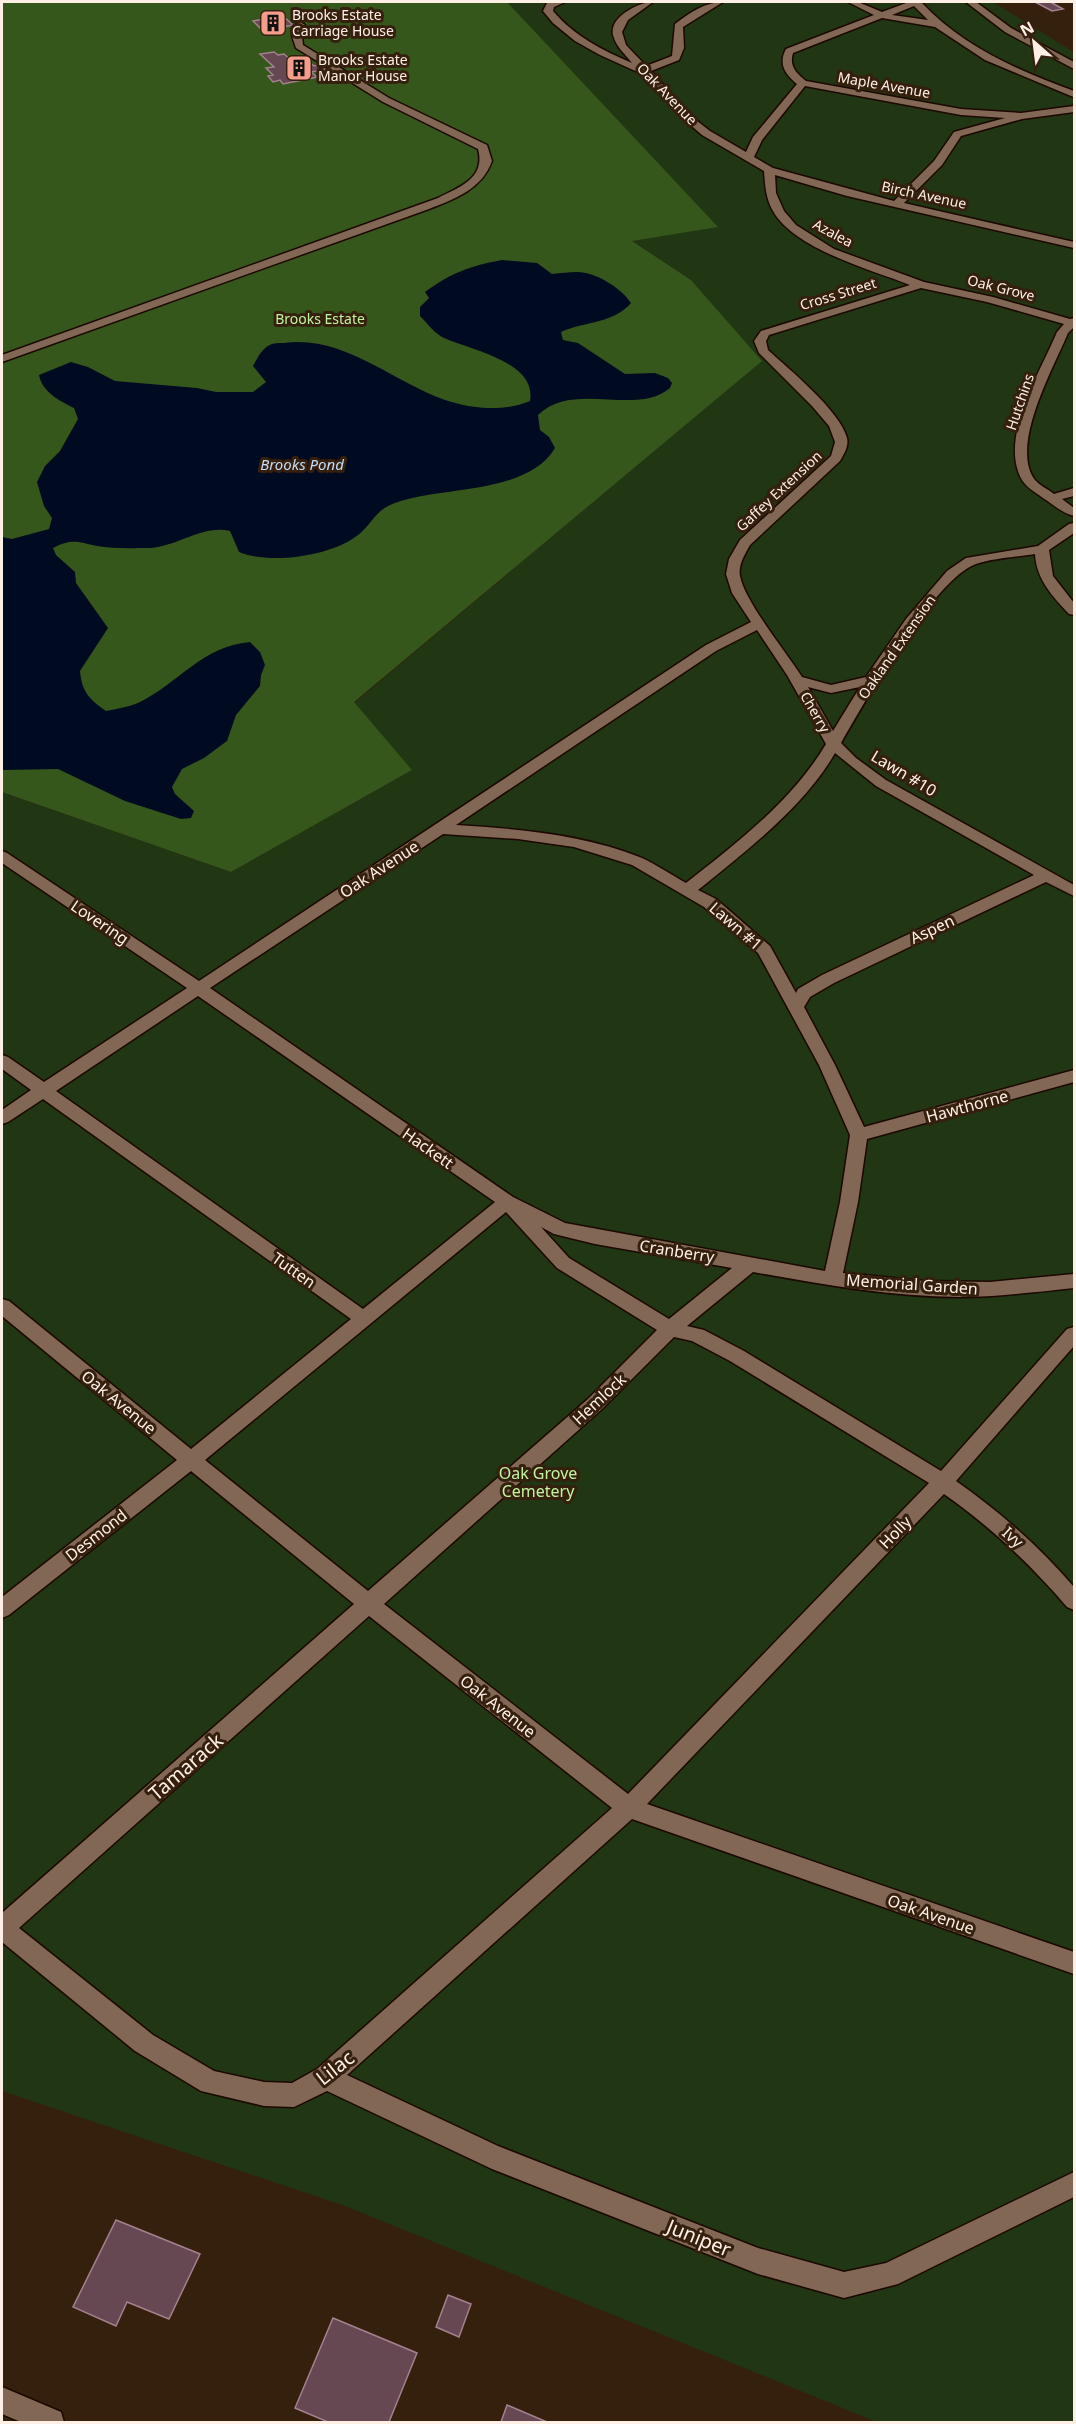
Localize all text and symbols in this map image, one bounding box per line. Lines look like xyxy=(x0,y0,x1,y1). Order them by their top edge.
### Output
place label: Brooks Estate Carriage House xyxy=(292,5,394,40)
building icon: Brooks Estate Carriage House xyxy=(258,8,288,38)
north arrow xyxy=(1004,12,1064,72)
text: N xyxy=(1016,16,1038,42)
place label: Brooks Estate Manor House xyxy=(318,50,408,85)
building icon: Brooks Estate Manor House xyxy=(284,53,314,83)
street label: Oak Avenue xyxy=(633,59,702,129)
street label: Maple Avenue xyxy=(836,67,932,102)
street label: Birch Avenue xyxy=(880,176,968,213)
street label: Azalea xyxy=(810,214,857,251)
street label: Oak Grove xyxy=(965,270,1037,305)
street label: Cross Street xyxy=(797,273,878,314)
park label: Brooks Estate xyxy=(275,309,365,328)
street label: Hutchins xyxy=(1001,371,1038,433)
street label: Gaffey Extension xyxy=(732,446,825,535)
water label: Brooks Pond xyxy=(260,454,344,474)
street label: Oakland Extension xyxy=(854,591,940,702)
street label: Cherry xyxy=(796,688,835,736)
street label: Lawn #10 xyxy=(867,745,941,801)
street label: Oak Avenue xyxy=(335,835,423,903)
street label: Lovering xyxy=(67,895,133,949)
street label: Lawn #1 xyxy=(705,897,767,955)
street label: Aspen xyxy=(906,909,958,949)
street label: Hawthorne xyxy=(923,1084,1011,1128)
street label: Hackett xyxy=(398,1122,458,1174)
street label: Cranberry xyxy=(638,1234,717,1268)
street label: Tutten xyxy=(268,1247,320,1293)
street label: Memorial Garden xyxy=(845,1268,979,1300)
street label: Oak Avenue xyxy=(77,1365,161,1439)
street label: Hemlock xyxy=(567,1368,631,1430)
park label: Oak Grove Cemetery xyxy=(499,1462,577,1502)
street label: Desmond xyxy=(61,1504,131,1566)
street label: Holly xyxy=(874,1510,917,1553)
street label: Ivy xyxy=(998,1522,1029,1553)
street label: Oak Avenue xyxy=(456,1670,540,1742)
street label: Tamarack xyxy=(143,1727,229,1806)
street label: Oak Avenue xyxy=(885,1889,977,1939)
street label: Lilac xyxy=(310,2044,359,2091)
street label: Juniper xyxy=(661,2212,735,2263)

